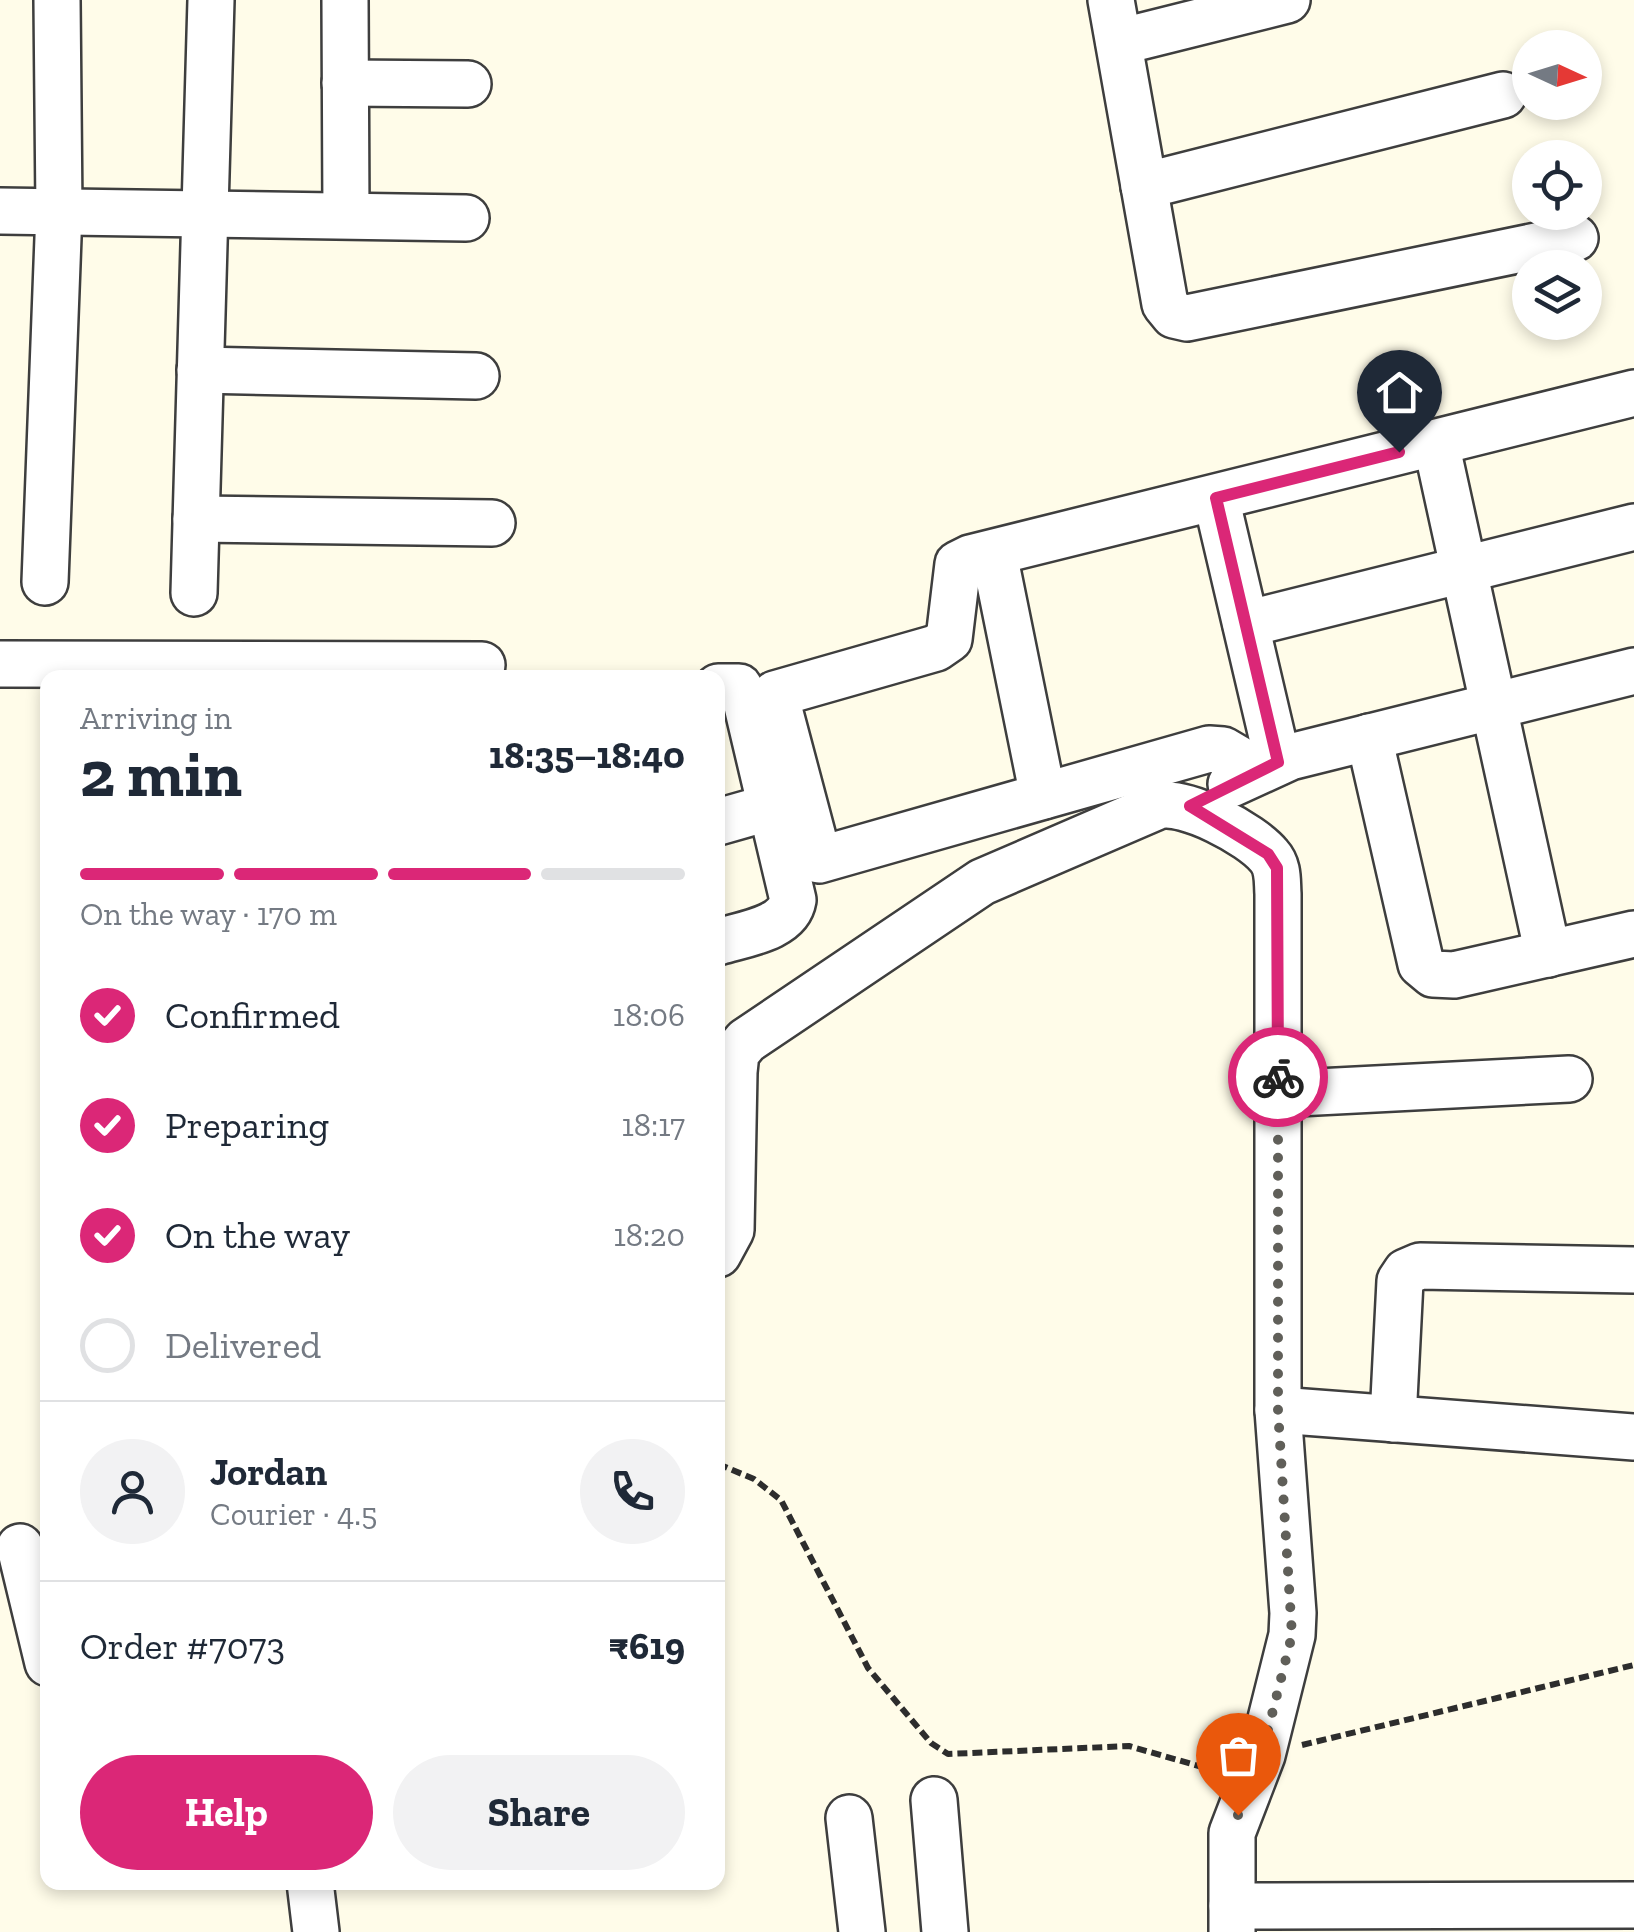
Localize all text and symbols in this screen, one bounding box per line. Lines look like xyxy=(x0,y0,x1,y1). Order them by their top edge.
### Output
north arrow xyxy=(1512,30,1602,120)
map controls xyxy=(1512,30,1602,340)
button: locate xyxy=(1512,140,1602,230)
button: layers xyxy=(1512,250,1602,340)
pin xyxy=(1357,350,1442,453)
icon: home xyxy=(1372,365,1427,420)
text: Arriving in xyxy=(80,699,232,737)
text: 18:35–18:40 xyxy=(489,732,685,778)
text: 2 min xyxy=(80,735,242,813)
text: On the way · 170 m xyxy=(80,895,337,933)
icon: check xyxy=(80,988,135,1043)
text: Confirmed xyxy=(165,992,340,1038)
text: 18:06 xyxy=(613,996,685,1034)
courier xyxy=(1228,1027,1328,1127)
icon: bike xyxy=(1251,1050,1306,1105)
icon: check xyxy=(80,1098,135,1153)
text: Preparing xyxy=(165,1102,329,1148)
text: 18:17 xyxy=(621,1106,685,1144)
icon: check xyxy=(80,1208,135,1263)
text: On the way xyxy=(165,1212,350,1258)
text: 18:20 xyxy=(613,1216,685,1254)
text: Delivered xyxy=(165,1322,321,1368)
button: person xyxy=(80,1439,185,1544)
button: phone xyxy=(580,1439,685,1544)
text: Jordan xyxy=(210,1449,327,1495)
text: Courier · 4.5 xyxy=(210,1495,377,1533)
text: Order #7073 xyxy=(80,1623,285,1669)
text: ₹619 xyxy=(608,1623,685,1669)
pin xyxy=(1196,1713,1281,1816)
icon: bag xyxy=(1211,1728,1266,1783)
button: Help xyxy=(80,1755,373,1870)
button: Share xyxy=(393,1755,685,1870)

